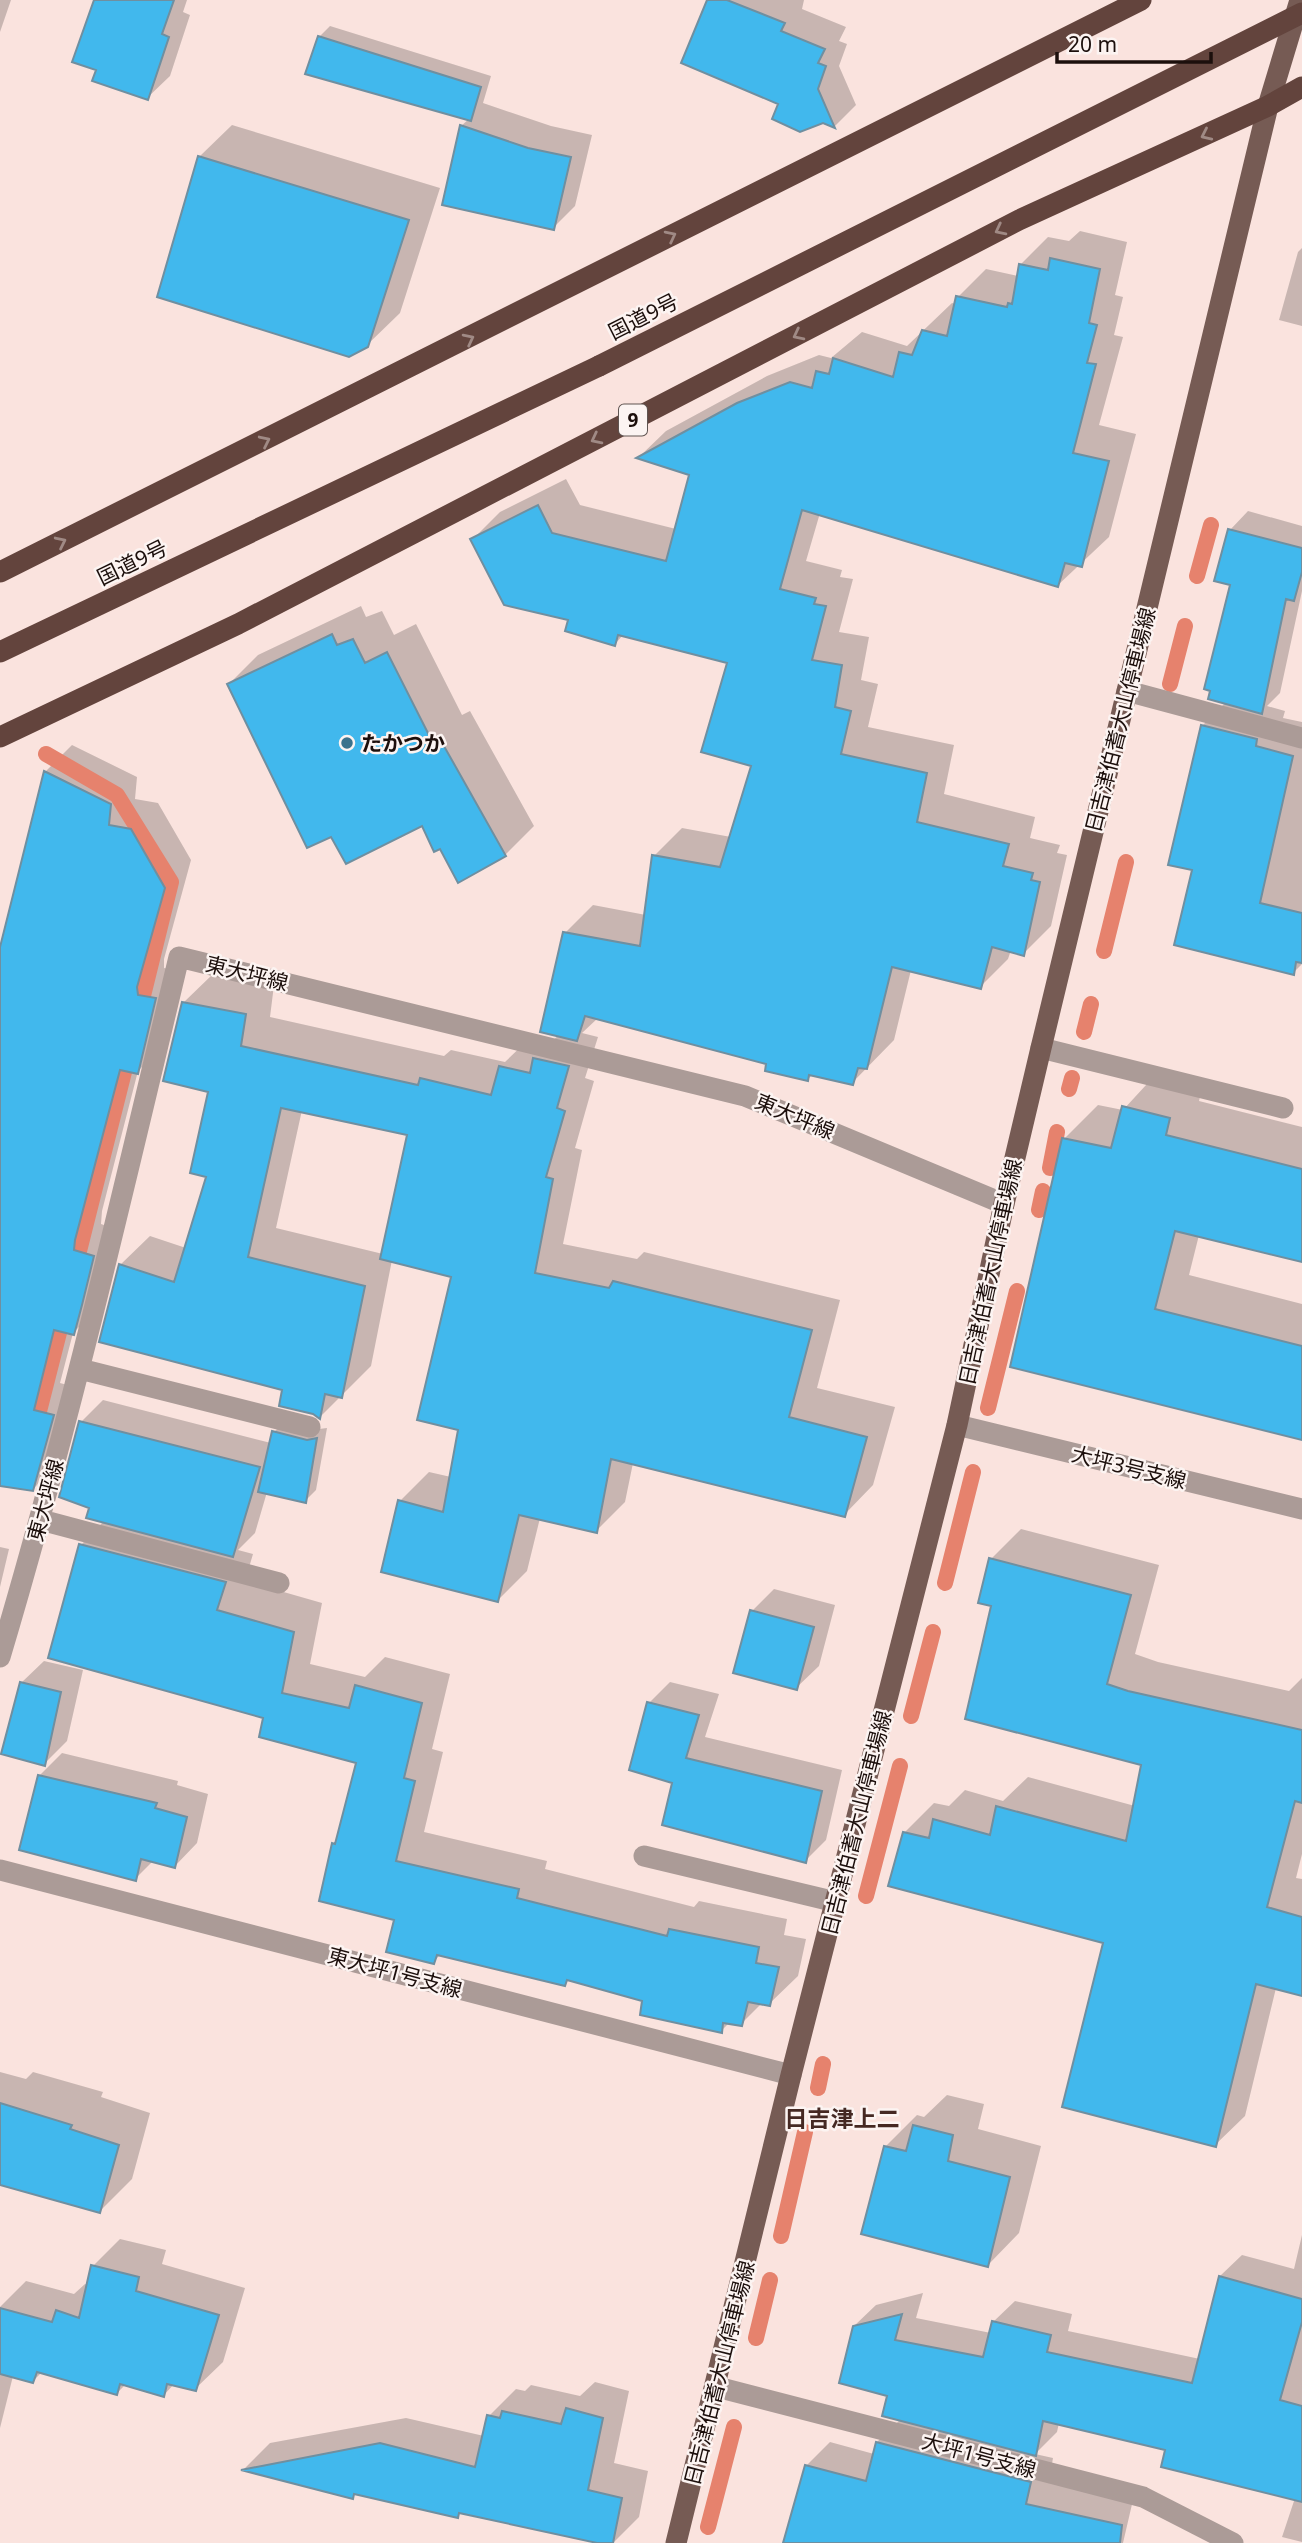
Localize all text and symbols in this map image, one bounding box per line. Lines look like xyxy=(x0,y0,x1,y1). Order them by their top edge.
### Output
scale bar xyxy=(1057,21,1211,65)
text: 20 m xyxy=(1068,30,1117,58)
one-way arrow xyxy=(1201,126,1213,140)
one-way arrow xyxy=(994,222,1007,235)
one-way arrow xyxy=(664,231,677,245)
street label: 国道9号 xyxy=(603,286,683,346)
one-way arrow xyxy=(792,326,805,340)
one-way arrow xyxy=(462,334,474,348)
road number: 9 xyxy=(619,404,647,436)
one-way arrow xyxy=(590,431,603,445)
one-way arrow xyxy=(258,435,270,449)
street label: 国道9号 xyxy=(92,533,172,591)
one-way arrow xyxy=(54,536,66,550)
street label: 日吉津伯耆大山停車場線 xyxy=(1078,605,1162,835)
place label: たかつか xyxy=(361,729,445,757)
marker: たかつか xyxy=(339,735,355,751)
street label: 東大坪線 xyxy=(203,949,291,997)
street label: 東大坪線 xyxy=(751,1087,839,1145)
street label: 日吉津伯耆大山停車場線 xyxy=(952,1156,1028,1388)
street label: 大坪3号支線 xyxy=(1069,1439,1189,1495)
street label: 東大坪線 xyxy=(21,1456,69,1544)
street label: 日吉津伯耆大山停車場線 xyxy=(814,1708,898,1938)
street label: 東大坪1号支線 xyxy=(325,1941,465,2003)
district label: 日吉津上二 xyxy=(785,2102,900,2134)
street label: 日吉津伯耆大山停車場線 xyxy=(677,2258,761,2488)
street label: 大坪1号支線 xyxy=(919,2426,1039,2484)

